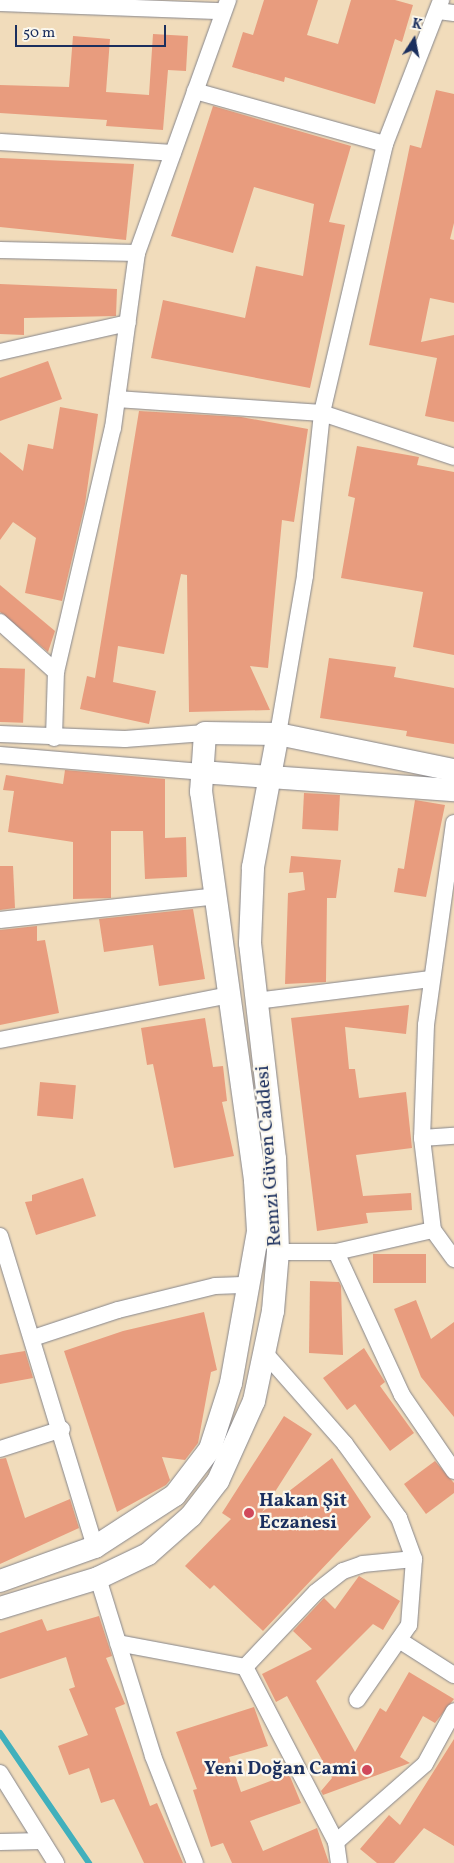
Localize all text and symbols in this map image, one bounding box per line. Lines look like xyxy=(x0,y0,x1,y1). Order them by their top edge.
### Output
text: K xyxy=(410,14,424,35)
scale bar xyxy=(18,15,169,47)
north arrow xyxy=(389,15,439,65)
text: 50 m xyxy=(23,23,55,44)
street label: Remzi Güven Caddesi xyxy=(252,1065,288,1247)
place label: Hakan Şit Eczanesi xyxy=(259,1491,347,1535)
marker: Hakan Şit Eczanesi xyxy=(243,1507,255,1519)
place label: Yeni Doğan Cami xyxy=(204,1759,357,1781)
marker: Yeni Doğan Cami xyxy=(361,1764,373,1776)

